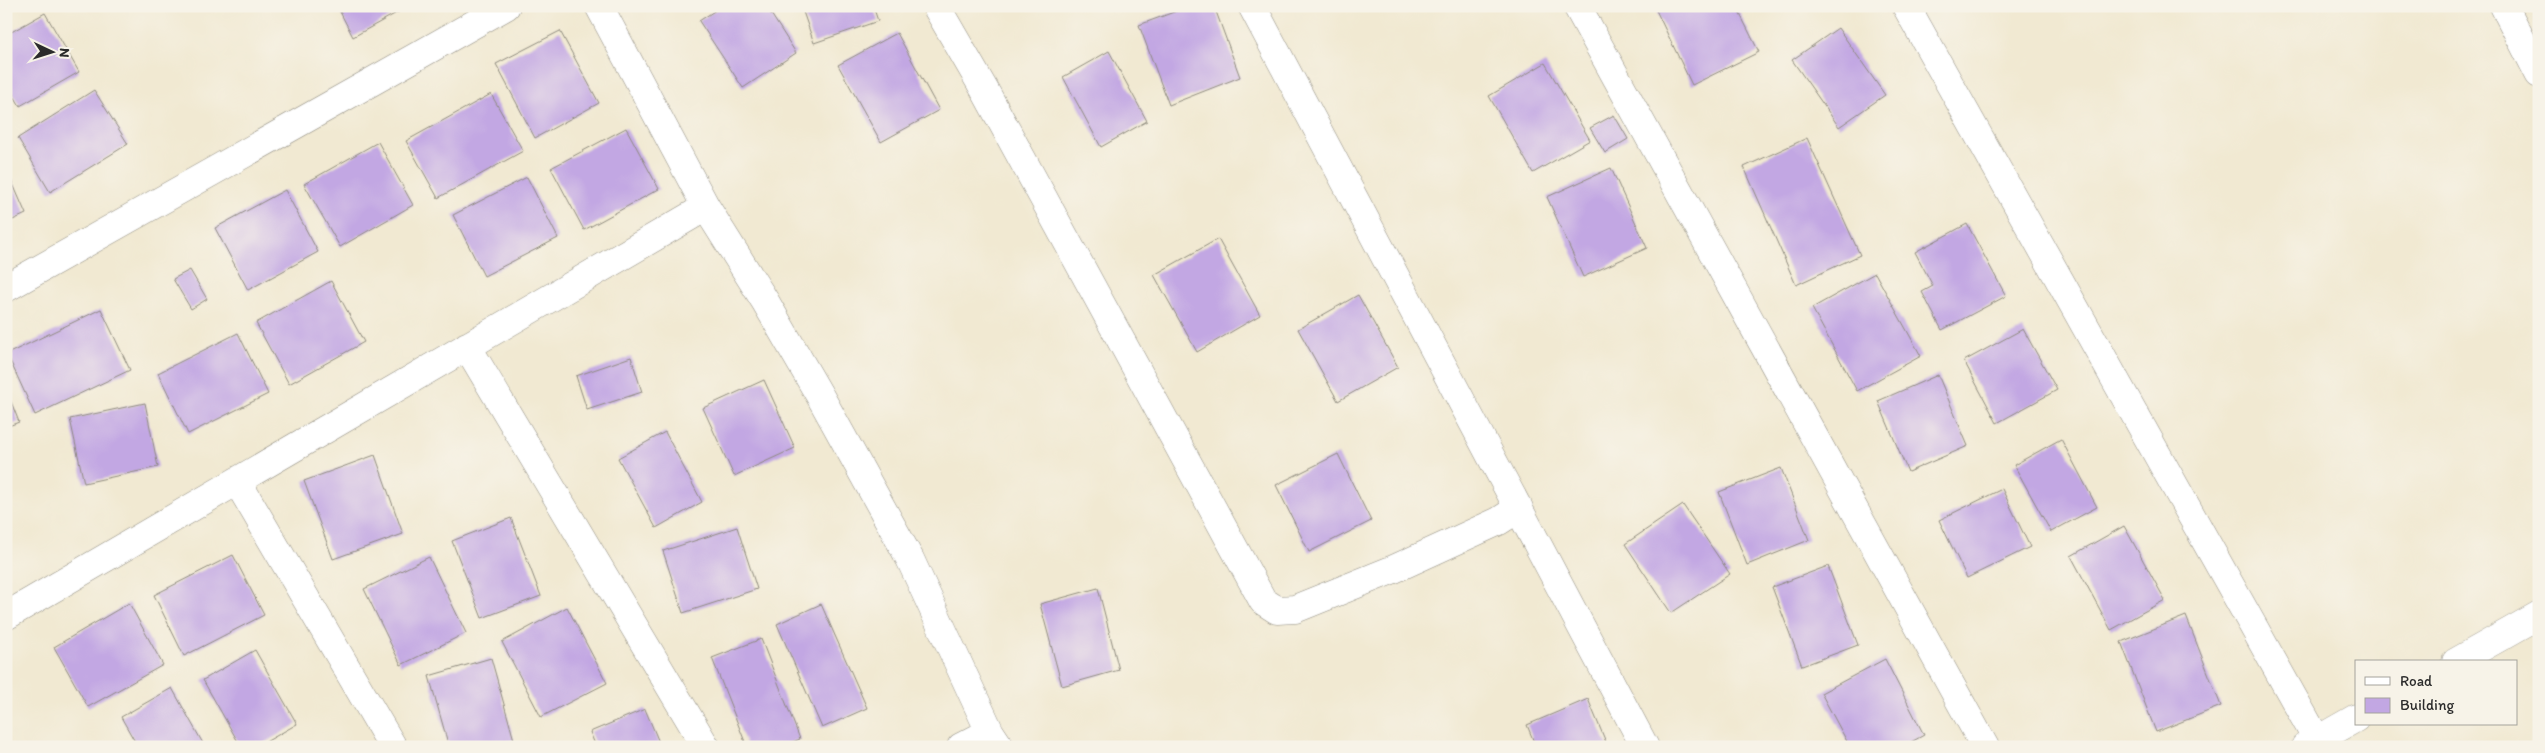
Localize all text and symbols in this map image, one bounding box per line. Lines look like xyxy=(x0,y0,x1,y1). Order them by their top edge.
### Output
north arrow xyxy=(28,28,78,78)
text: N xyxy=(56,48,73,58)
legend xyxy=(2355,660,2518,726)
text: Road xyxy=(2400,672,2433,690)
text: Building xyxy=(2400,696,2454,714)

